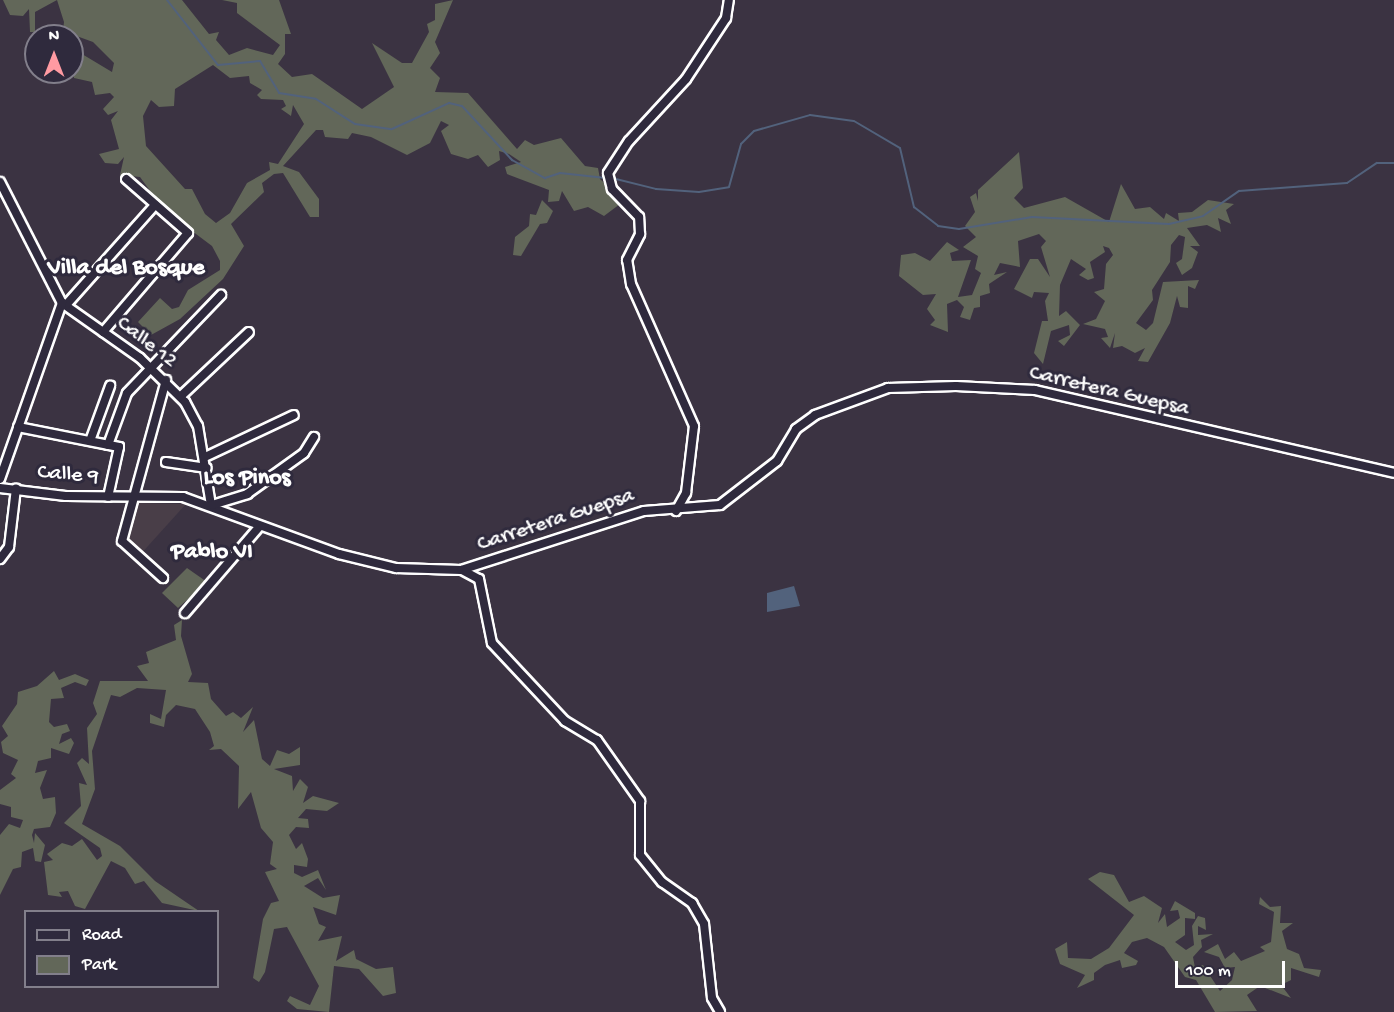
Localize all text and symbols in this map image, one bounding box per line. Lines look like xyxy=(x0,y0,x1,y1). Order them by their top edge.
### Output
north arrow xyxy=(24,24,84,84)
text: N xyxy=(49,28,59,47)
district label: Villa del Bosque xyxy=(47,255,205,283)
street label: Calle 12 xyxy=(110,311,182,375)
street label: Carretera Guepsa xyxy=(1026,361,1192,423)
street label: Calle 9 xyxy=(36,460,100,492)
district label: Los Pinos xyxy=(204,465,290,493)
street label: Carretera Guepsa xyxy=(474,483,638,559)
district label: Pablo VI xyxy=(171,539,253,567)
legend xyxy=(24,910,219,988)
text: Road xyxy=(82,925,121,946)
scale bar xyxy=(1178,949,1288,987)
text: Park xyxy=(82,955,116,976)
text: 100 m xyxy=(1186,961,1231,982)

